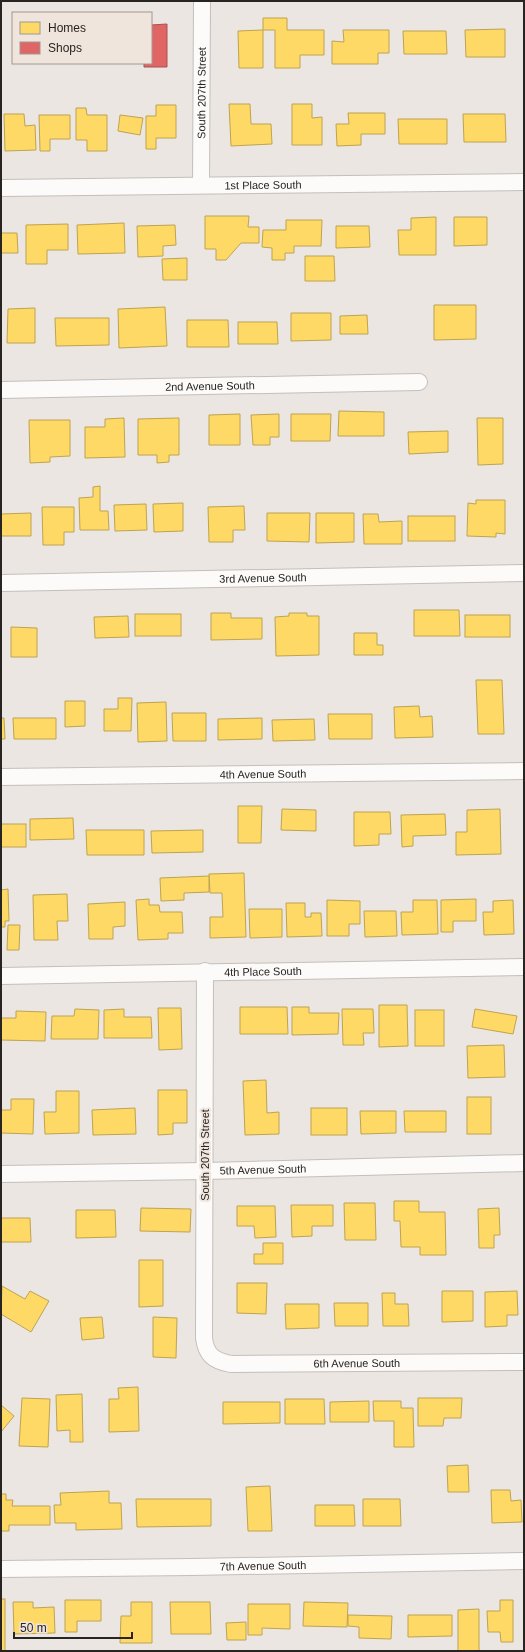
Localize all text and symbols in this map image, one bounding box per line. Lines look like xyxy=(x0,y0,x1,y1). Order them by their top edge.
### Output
legend xyxy=(12,12,152,64)
text: Homes xyxy=(48,21,86,35)
text: Shops xyxy=(48,41,82,55)
street label: South 207th Street xyxy=(195,47,208,139)
street label: 1st Place South xyxy=(224,179,302,191)
street label: 2nd Avenue South xyxy=(165,379,255,393)
street label: 3rd Avenue South xyxy=(219,571,307,585)
street label: 4th Avenue South xyxy=(220,767,306,780)
street label: 4th Place South xyxy=(224,965,302,978)
street label: South 207th Street xyxy=(199,1109,211,1201)
street label: 5th Avenue South xyxy=(219,1162,306,1177)
street label: 6th Avenue South xyxy=(313,1357,400,1369)
street label: 7th Avenue South xyxy=(220,1559,306,1573)
scale bar xyxy=(14,1614,132,1640)
text: 50 m xyxy=(20,1621,47,1635)

